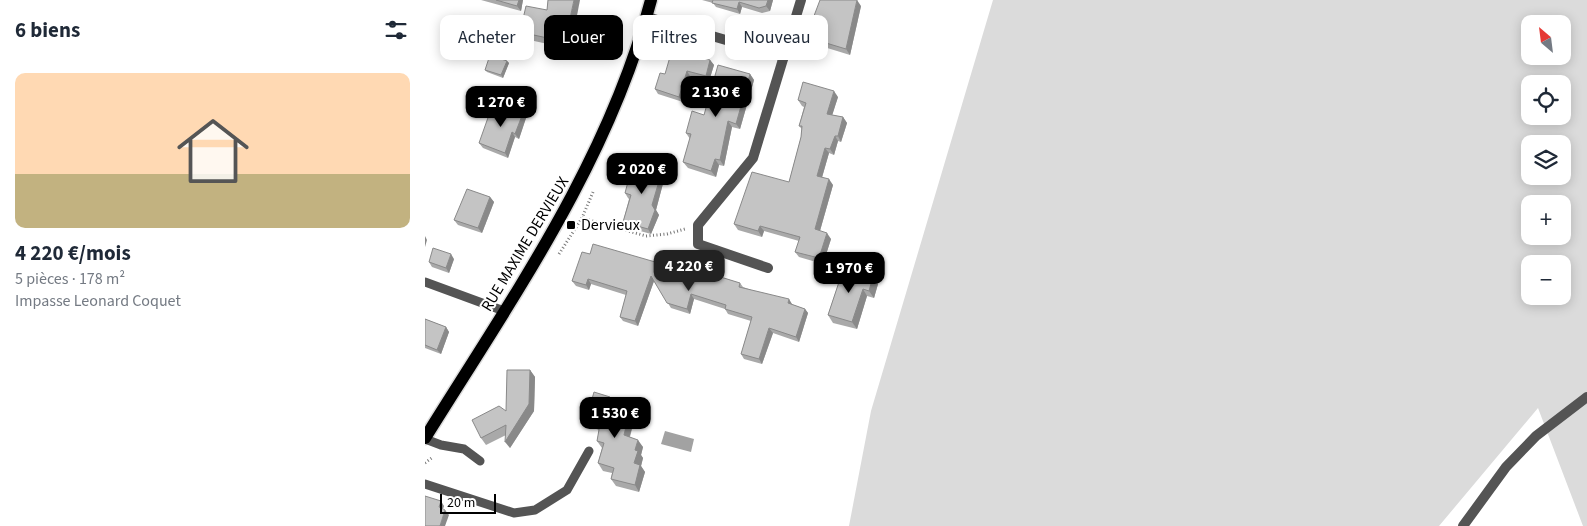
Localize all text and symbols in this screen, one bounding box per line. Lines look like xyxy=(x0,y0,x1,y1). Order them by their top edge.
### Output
text: 6 biens xyxy=(15,15,80,45)
chip: Acheter xyxy=(440,15,534,60)
chip: Louer xyxy=(544,15,623,60)
chip: Filtres xyxy=(633,15,715,60)
chip: Nouveau xyxy=(725,15,828,60)
north arrow xyxy=(1521,15,1571,65)
map controls xyxy=(1521,15,1571,305)
icon: filters xyxy=(382,16,410,44)
button: locate xyxy=(1521,75,1571,125)
pin: 2 130 € xyxy=(670,76,762,118)
text: 2 130 € xyxy=(692,81,740,103)
pin: 1 270 € xyxy=(455,86,547,128)
text: 1 270 € xyxy=(477,91,525,113)
icon: home xyxy=(168,106,258,196)
button: layers xyxy=(1521,135,1571,185)
pin: 2 020 € xyxy=(596,152,688,195)
text: 2 020 € xyxy=(618,158,666,180)
street label: RUE MAXIME DERVIEUX xyxy=(476,172,574,316)
button: + xyxy=(1521,195,1571,245)
place label: Dervieux xyxy=(581,214,640,236)
marker: Dervieux xyxy=(565,219,577,231)
text: 4 220 €/mois xyxy=(15,238,131,268)
pin: 4 220 € xyxy=(643,250,735,292)
pin: 1 970 € xyxy=(803,252,895,294)
text: 4 220 € xyxy=(665,255,713,277)
button: − xyxy=(1521,255,1571,305)
text: 1 970 € xyxy=(825,257,873,279)
text: 5 pièces · 178 m² xyxy=(15,268,125,290)
text: Impasse Leonard Coquet xyxy=(15,290,181,312)
pin: 1 530 € xyxy=(569,396,661,439)
text: 1 530 € xyxy=(591,402,639,424)
scale bar xyxy=(440,491,496,514)
text: 20 m xyxy=(447,493,475,513)

